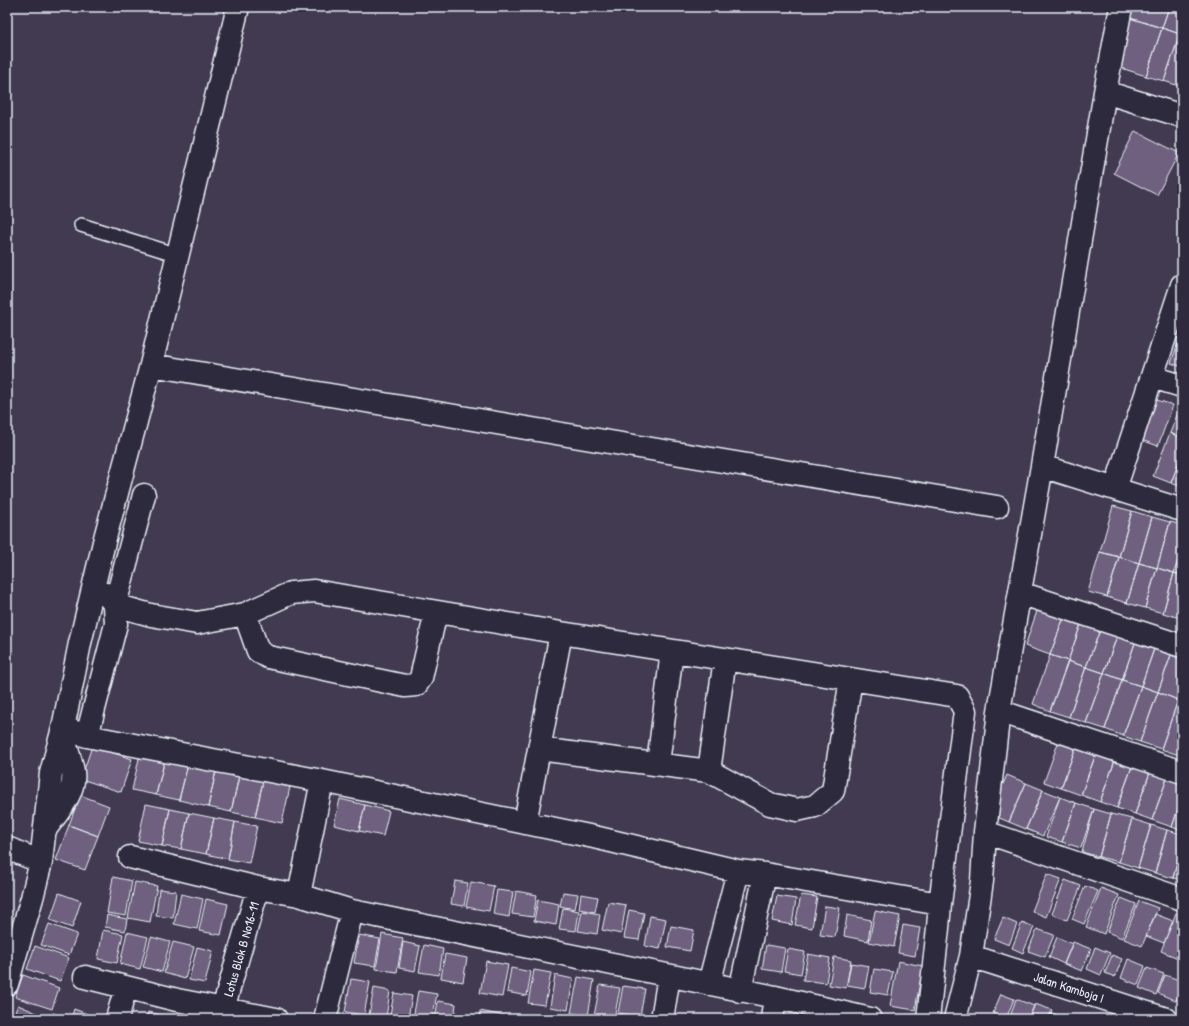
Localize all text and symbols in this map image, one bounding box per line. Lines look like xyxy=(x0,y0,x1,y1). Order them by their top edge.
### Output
street label: Lotus Blok B No16-11 xyxy=(219,899,263,998)
street label: Jalan Kamboja I xyxy=(1032,967,1106,1007)

